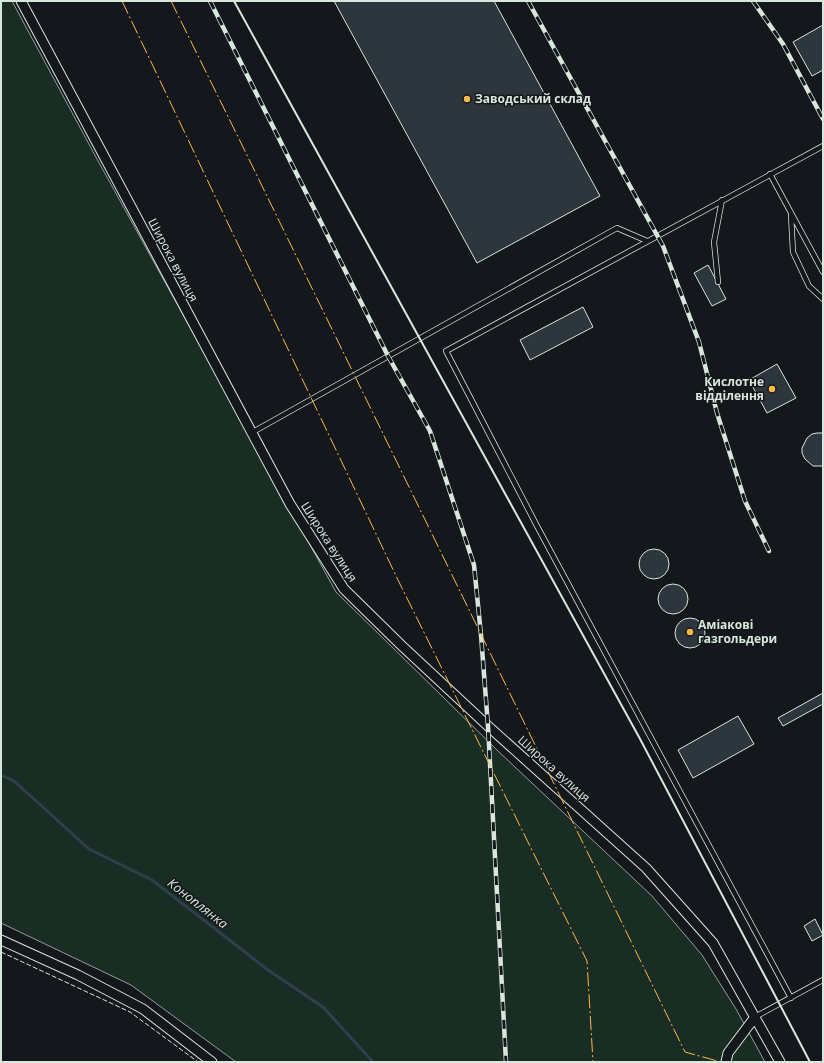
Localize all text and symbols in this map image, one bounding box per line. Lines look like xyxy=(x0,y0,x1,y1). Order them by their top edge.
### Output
place label: Заводський склад xyxy=(475,90,591,107)
marker: Заводський склад xyxy=(462,94,472,104)
street label: Широка вулиця xyxy=(144,215,203,304)
place label: Кислотне відділення xyxy=(695,373,764,404)
marker: Кислотне відділення xyxy=(767,384,777,394)
street label: Широка вулиця xyxy=(297,498,362,585)
place label: Аміакові газгольдери xyxy=(698,616,777,647)
marker: Аміакові газгольдери xyxy=(685,627,695,637)
street label: Широка вулиця xyxy=(514,731,594,806)
water label: Коноплянка xyxy=(164,874,233,933)

